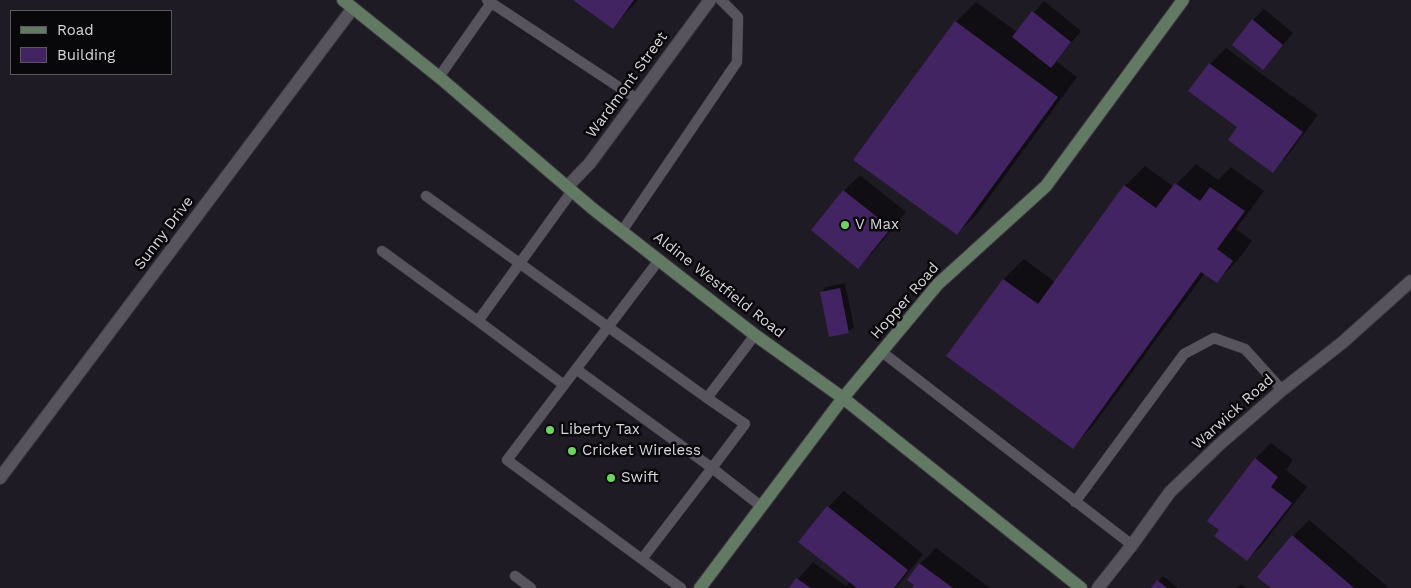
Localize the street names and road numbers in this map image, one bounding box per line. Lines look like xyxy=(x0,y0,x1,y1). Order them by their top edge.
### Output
street label: Wardmont Street xyxy=(583,28,671,142)
street label: Sunny Drive xyxy=(131,193,197,273)
street label: Aldine Westfield Road xyxy=(650,228,788,342)
street label: Hopper Road xyxy=(867,259,943,343)
street label: Warwick Road xyxy=(1188,371,1278,453)

